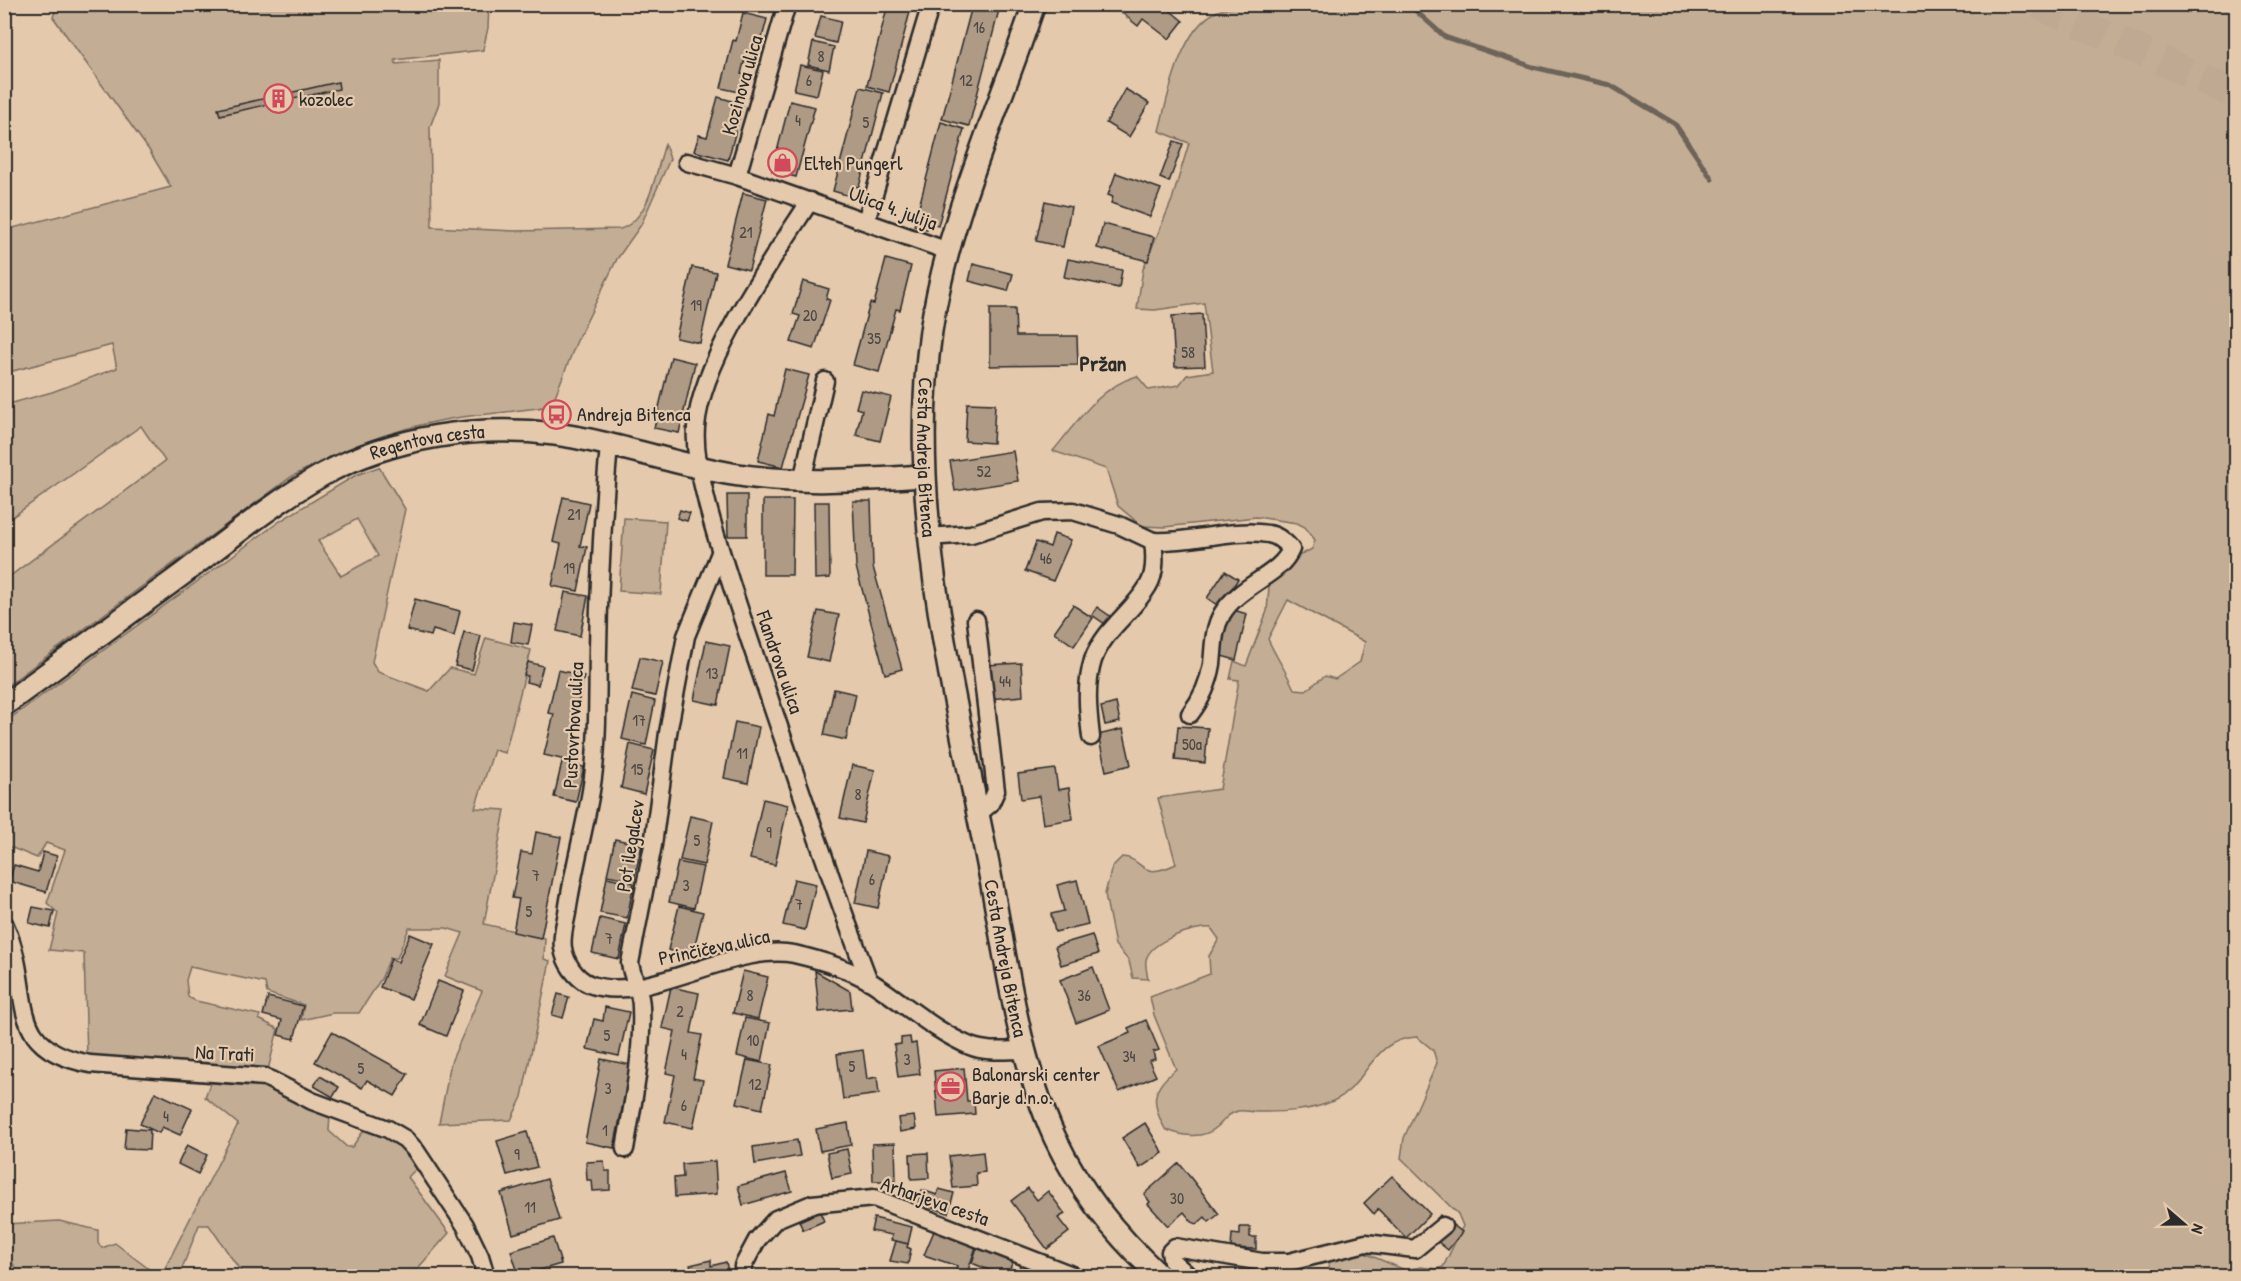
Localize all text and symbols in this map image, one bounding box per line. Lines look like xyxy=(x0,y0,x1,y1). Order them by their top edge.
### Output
house number: 16 xyxy=(973,16,985,38)
street label: Kozinova ulica xyxy=(714,32,769,138)
house number: 8 xyxy=(818,45,825,67)
house number: 6 xyxy=(806,69,812,91)
house number: 12 xyxy=(959,69,973,91)
building icon: kozolec xyxy=(262,83,294,115)
place label: kozolec xyxy=(299,85,353,112)
house number: 4 xyxy=(795,109,801,131)
house number: 5 xyxy=(863,111,870,133)
shop icon: Elteh Pungerl xyxy=(767,147,799,179)
place label: Elteh Pungerl xyxy=(804,149,903,176)
street label: Ulica 4. julija xyxy=(845,179,941,236)
house number: 21 xyxy=(739,221,753,243)
house number: 19 xyxy=(690,294,702,316)
house number: 20 xyxy=(803,304,817,326)
house number: 35 xyxy=(867,327,881,349)
house number: 58 xyxy=(1181,341,1195,363)
district label: Pržan xyxy=(1079,348,1127,378)
street label: Cesta Andreja Bitenca xyxy=(911,377,943,538)
bus stop icon: Andreja Bitenca xyxy=(540,398,572,430)
place label: Andreja Bitenca xyxy=(577,400,691,427)
street label: Regentova cesta xyxy=(366,417,485,466)
house number: 52 xyxy=(977,460,992,482)
house number: 21 xyxy=(567,503,581,525)
house number: 46 xyxy=(1040,547,1052,569)
house number: 19 xyxy=(563,557,575,579)
street label: Flandrova ulica xyxy=(750,606,811,717)
street label: Pustovrhova ulica xyxy=(556,661,589,789)
house number: 13 xyxy=(706,662,718,684)
house number: 44 xyxy=(999,670,1011,692)
house number: 17 xyxy=(632,709,646,731)
house number: 50a xyxy=(1182,733,1202,755)
house number: 11 xyxy=(736,742,748,764)
house number: 15 xyxy=(631,758,644,780)
house number: 8 xyxy=(855,783,862,805)
street label: Pot ilegalcev xyxy=(609,798,650,894)
house number: 9 xyxy=(766,821,772,843)
house number: 5 xyxy=(694,829,701,851)
house number: 7 xyxy=(532,864,540,886)
house number: 6 xyxy=(869,868,875,890)
house number: 3 xyxy=(682,874,690,896)
street label: Cesta Andreja Bitenca xyxy=(978,877,1035,1040)
house number: 7 xyxy=(795,893,803,915)
house number: 5 xyxy=(526,900,533,922)
street label: Prinčičeva ulica xyxy=(656,922,772,971)
house number: 7 xyxy=(605,927,613,949)
house number: 8 xyxy=(747,984,754,1006)
house number: 36 xyxy=(1077,984,1091,1006)
house number: 2 xyxy=(676,1000,684,1022)
house number: 5 xyxy=(604,1024,611,1046)
house number: 10 xyxy=(747,1029,759,1051)
street label: Na Trati xyxy=(195,1037,255,1068)
house number: 4 xyxy=(681,1043,687,1065)
house number: 34 xyxy=(1122,1045,1136,1067)
house number: 3 xyxy=(903,1048,911,1070)
house number: 5 xyxy=(849,1055,856,1077)
house number: 5 xyxy=(358,1057,365,1079)
place label: Balonarski center Barje d.n.o. xyxy=(972,1060,1101,1110)
office icon: Balonarski center Barje d.n.o. xyxy=(935,1070,967,1102)
house number: 12 xyxy=(748,1073,762,1095)
house number: 3 xyxy=(604,1077,612,1099)
house number: 6 xyxy=(681,1094,687,1116)
house number: 4 xyxy=(163,1105,169,1127)
house number: 1 xyxy=(602,1119,608,1141)
house number: 9 xyxy=(514,1143,520,1165)
street label: Arharjeva cesta xyxy=(878,1169,993,1232)
house number: 30 xyxy=(1170,1187,1184,1209)
north arrow xyxy=(2154,1194,2214,1254)
house number: 11 xyxy=(524,1196,536,1218)
text: N xyxy=(2186,1221,2210,1237)

